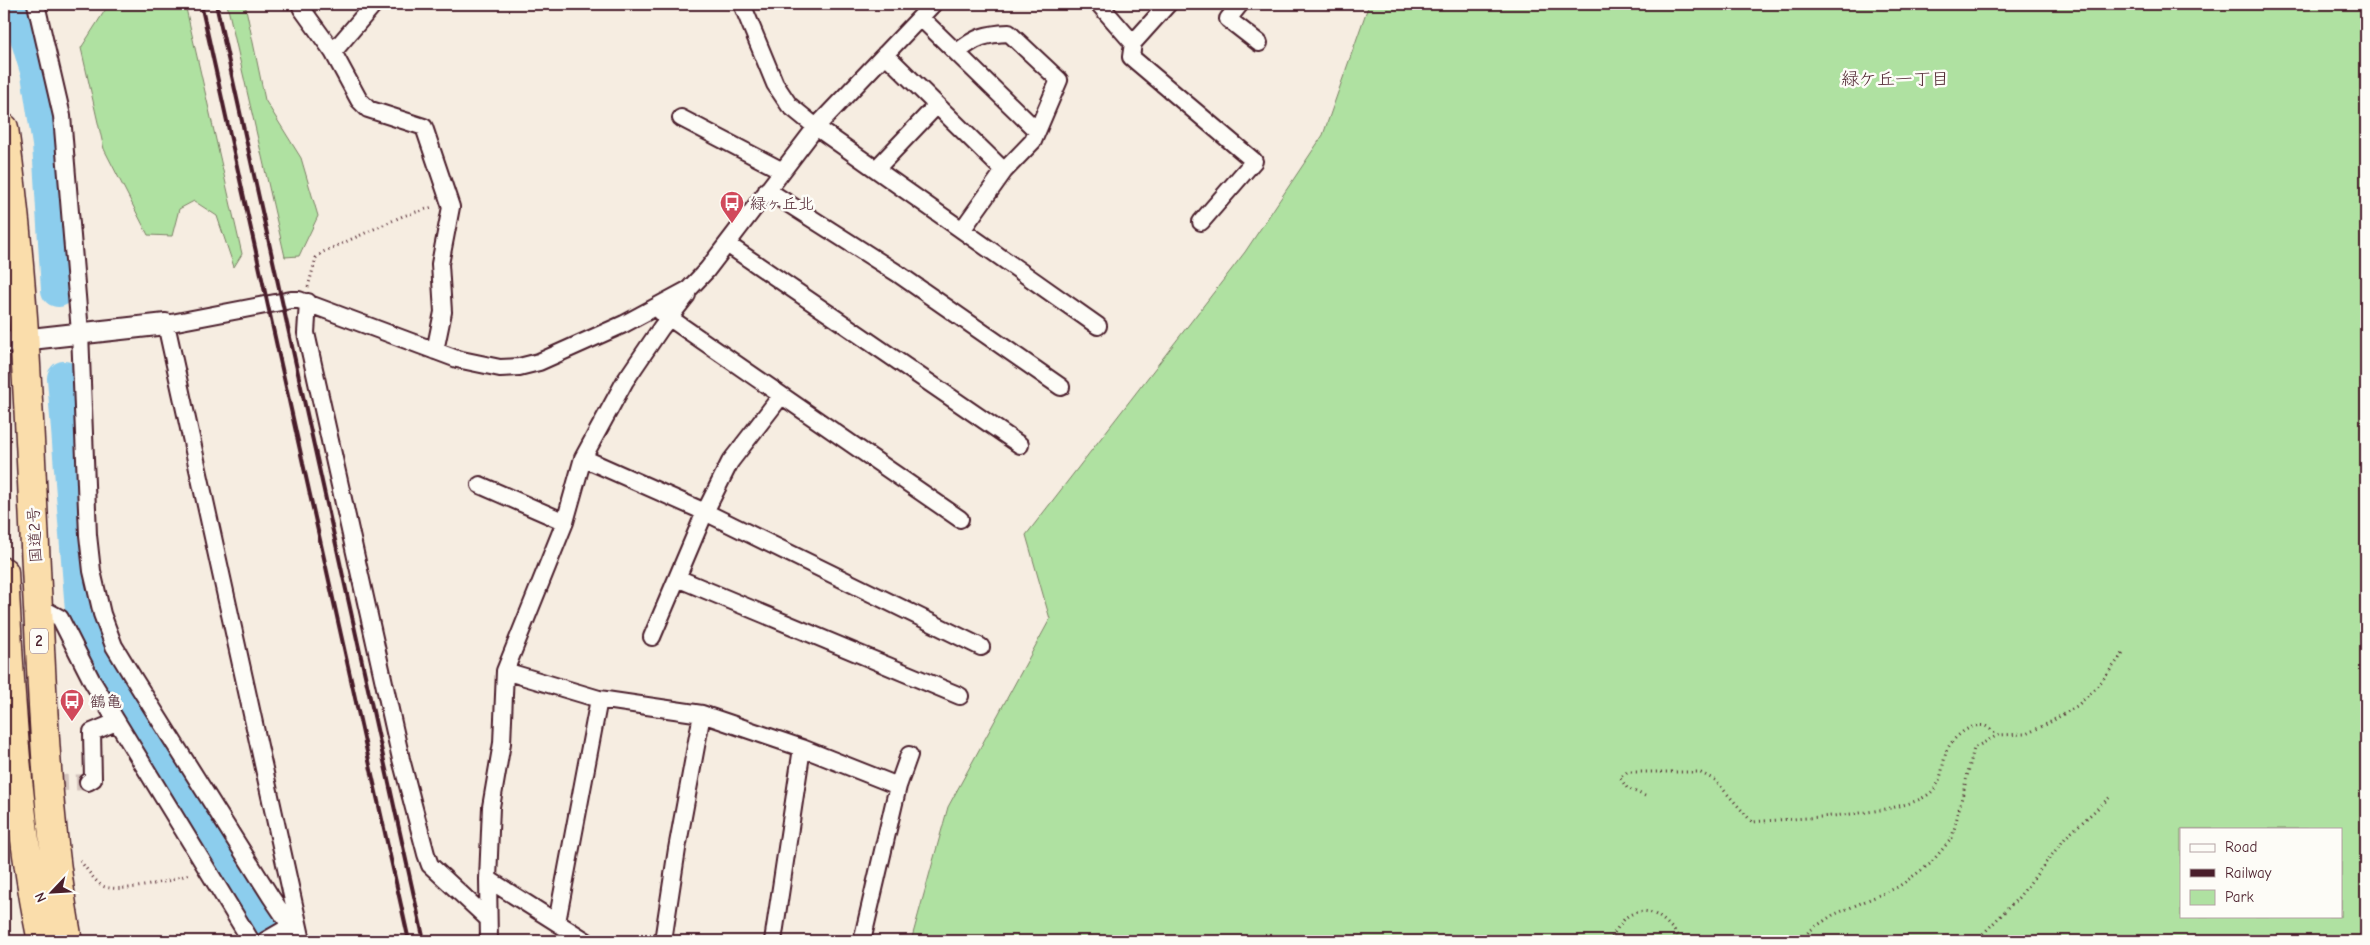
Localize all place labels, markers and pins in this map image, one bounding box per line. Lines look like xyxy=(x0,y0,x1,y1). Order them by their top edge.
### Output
bus stop icon: 緑ヶ丘北 xyxy=(719,190,745,224)
place label: 緑ヶ丘北 xyxy=(750,195,814,213)
bus stop icon: 鶴亀 xyxy=(59,688,85,722)
place label: 鶴亀 xyxy=(90,693,122,711)

